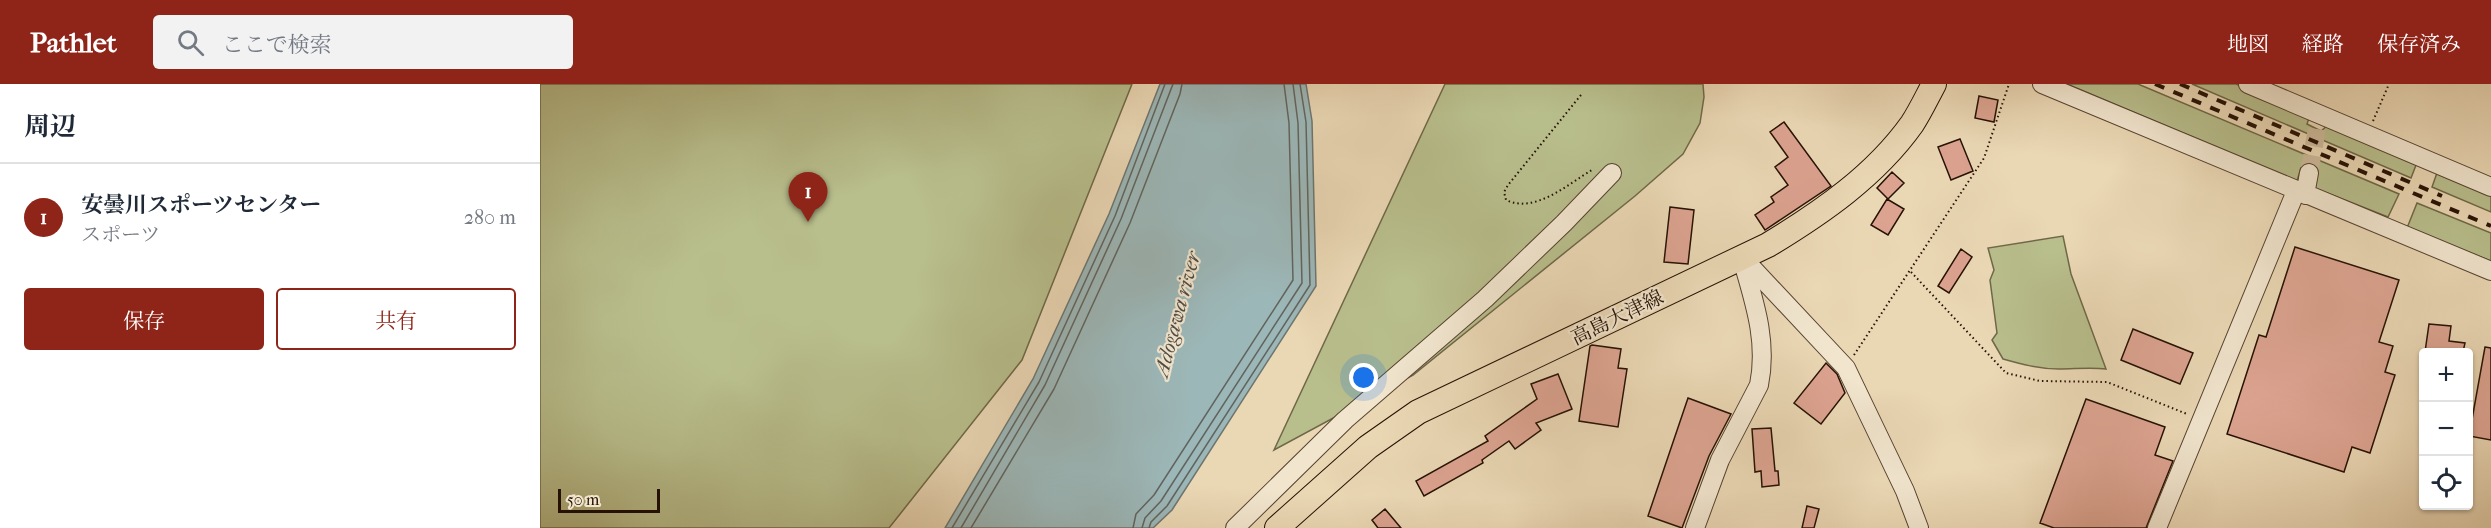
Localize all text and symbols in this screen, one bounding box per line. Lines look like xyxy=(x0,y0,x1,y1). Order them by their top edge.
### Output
search box xyxy=(153,15,573,69)
text: Pathlet xyxy=(30,26,117,59)
icon: search xyxy=(174,26,207,59)
text: ここで検索 xyxy=(222,32,332,58)
text: 地図 xyxy=(2227,32,2269,56)
text: 経路 xyxy=(2302,32,2344,56)
text: 保存済み xyxy=(2377,32,2461,56)
text: 周辺 xyxy=(24,111,76,142)
pin: 1 xyxy=(788,172,828,222)
text: 安曇川スポーツセンター xyxy=(81,192,321,218)
text: 1 xyxy=(40,206,47,229)
text: 280 m xyxy=(464,206,516,229)
text: スポーツ xyxy=(81,223,160,246)
water label: Adogawa river xyxy=(1148,247,1206,382)
street label: 高島大津線 xyxy=(1567,285,1667,350)
button: 保存 xyxy=(24,288,264,350)
button: 共有 xyxy=(276,288,516,350)
map controls xyxy=(2419,348,2473,510)
button: + xyxy=(2419,348,2473,402)
your location xyxy=(1349,363,1378,392)
button: − xyxy=(2419,402,2473,456)
button: locate xyxy=(2419,456,2473,510)
scale bar xyxy=(558,486,660,514)
text: 50 m xyxy=(567,490,599,509)

